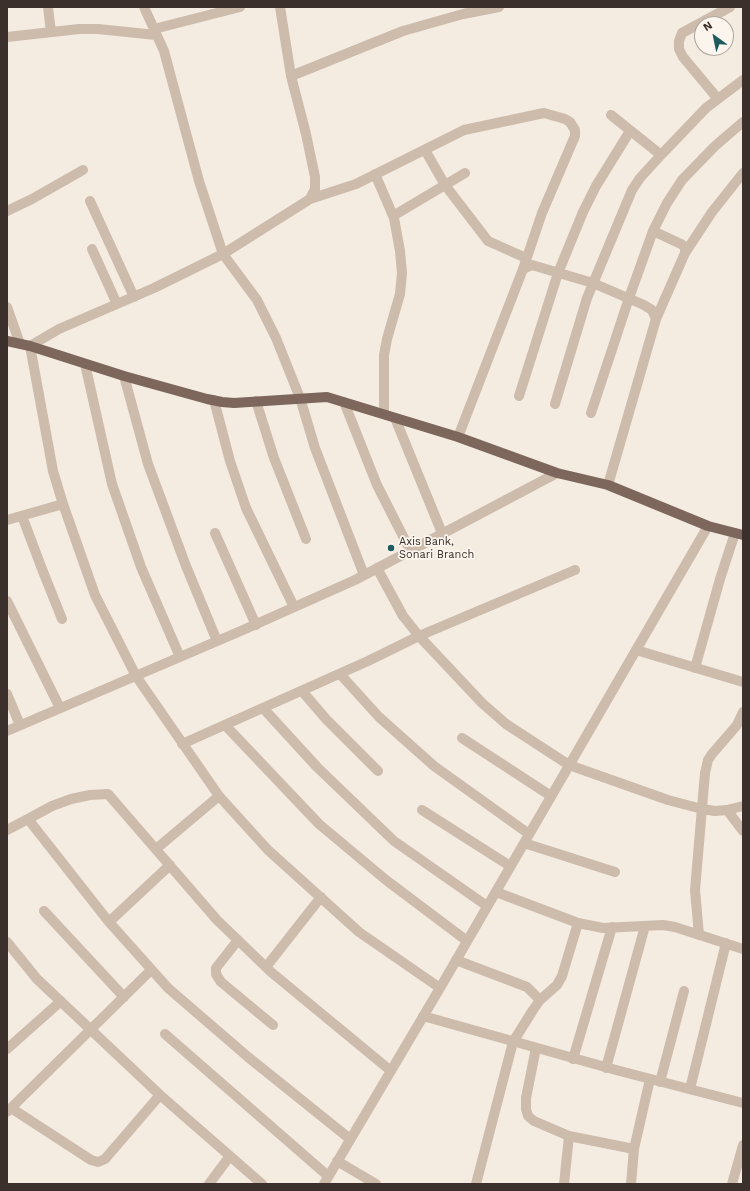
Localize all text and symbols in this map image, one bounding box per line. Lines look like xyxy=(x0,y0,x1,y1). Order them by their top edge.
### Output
north arrow xyxy=(694,16,734,56)
text: N xyxy=(701,19,715,34)
place label: Axis Bank, Sonari Branch xyxy=(399,535,474,561)
marker: Axis Bank, Sonari Branch xyxy=(386,543,396,553)

